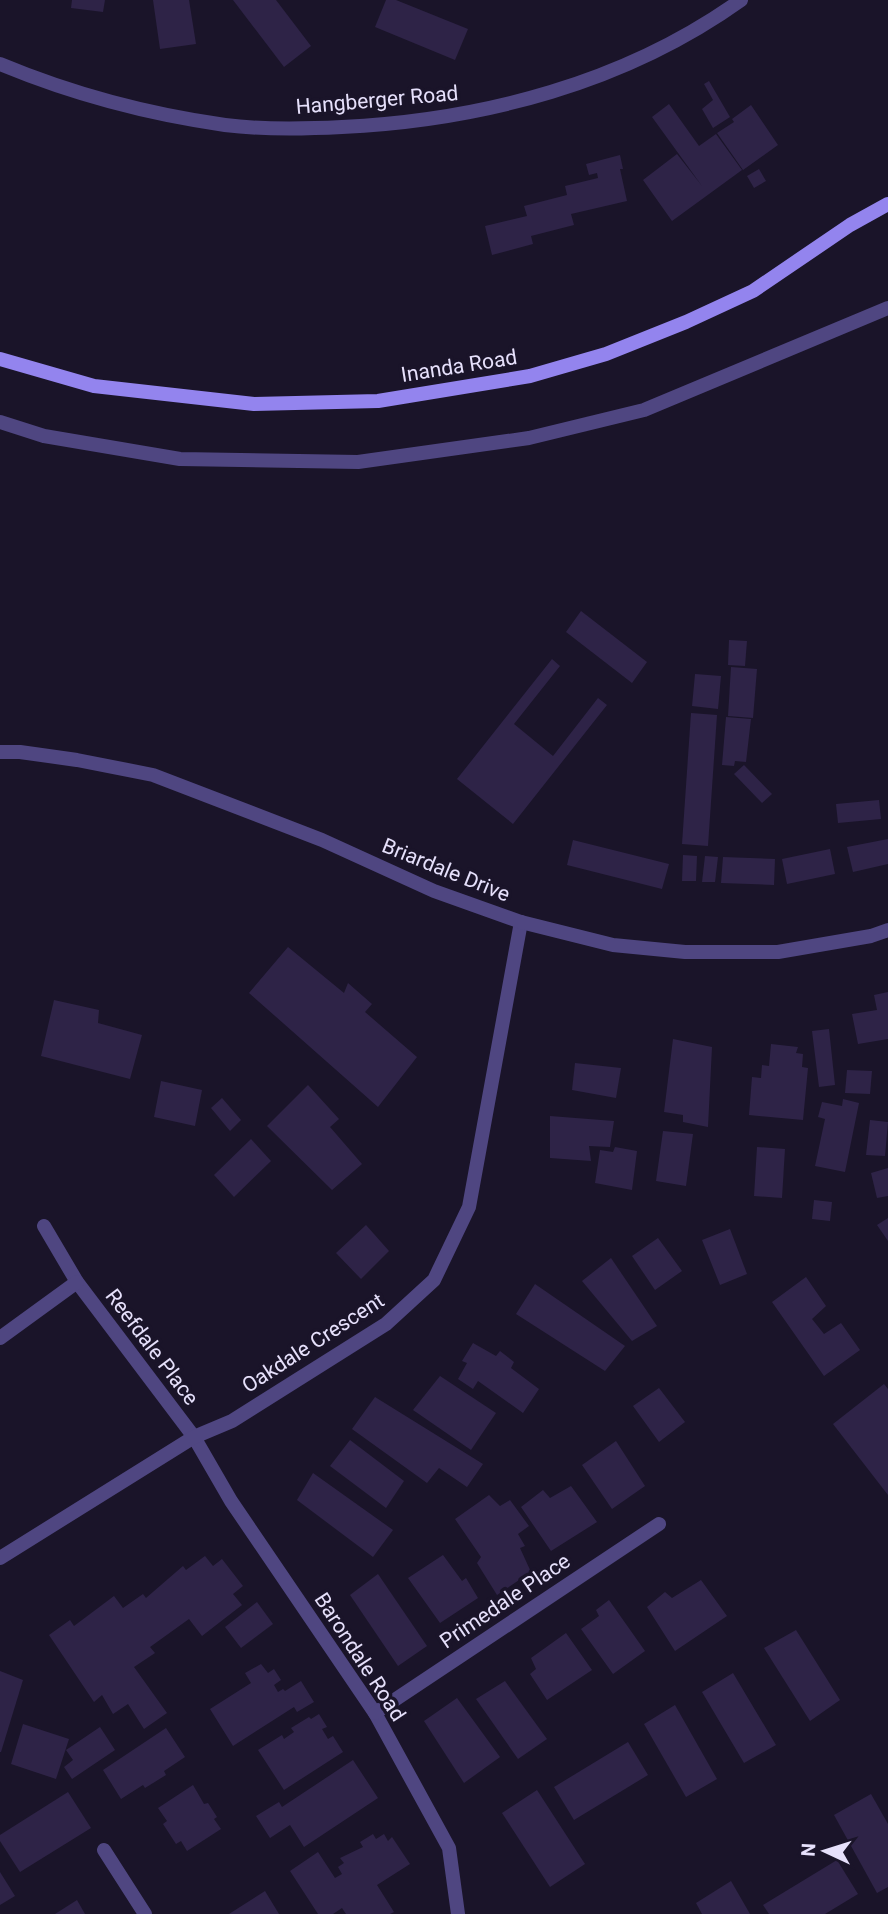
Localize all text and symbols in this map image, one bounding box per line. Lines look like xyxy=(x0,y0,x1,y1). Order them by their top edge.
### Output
street label: Hangberger Road xyxy=(295,81,459,119)
street label: Inanda Road xyxy=(399,345,519,387)
street label: Briardale Drive xyxy=(379,833,513,907)
street label: Reefdale Place xyxy=(101,1284,203,1410)
street label: Oakdale Crescent xyxy=(238,1288,388,1398)
street label: Primedale Place xyxy=(435,1549,575,1653)
street label: Barondale Road xyxy=(310,1588,410,1726)
north arrow xyxy=(790,1816,860,1886)
text: N xyxy=(797,1842,820,1857)

